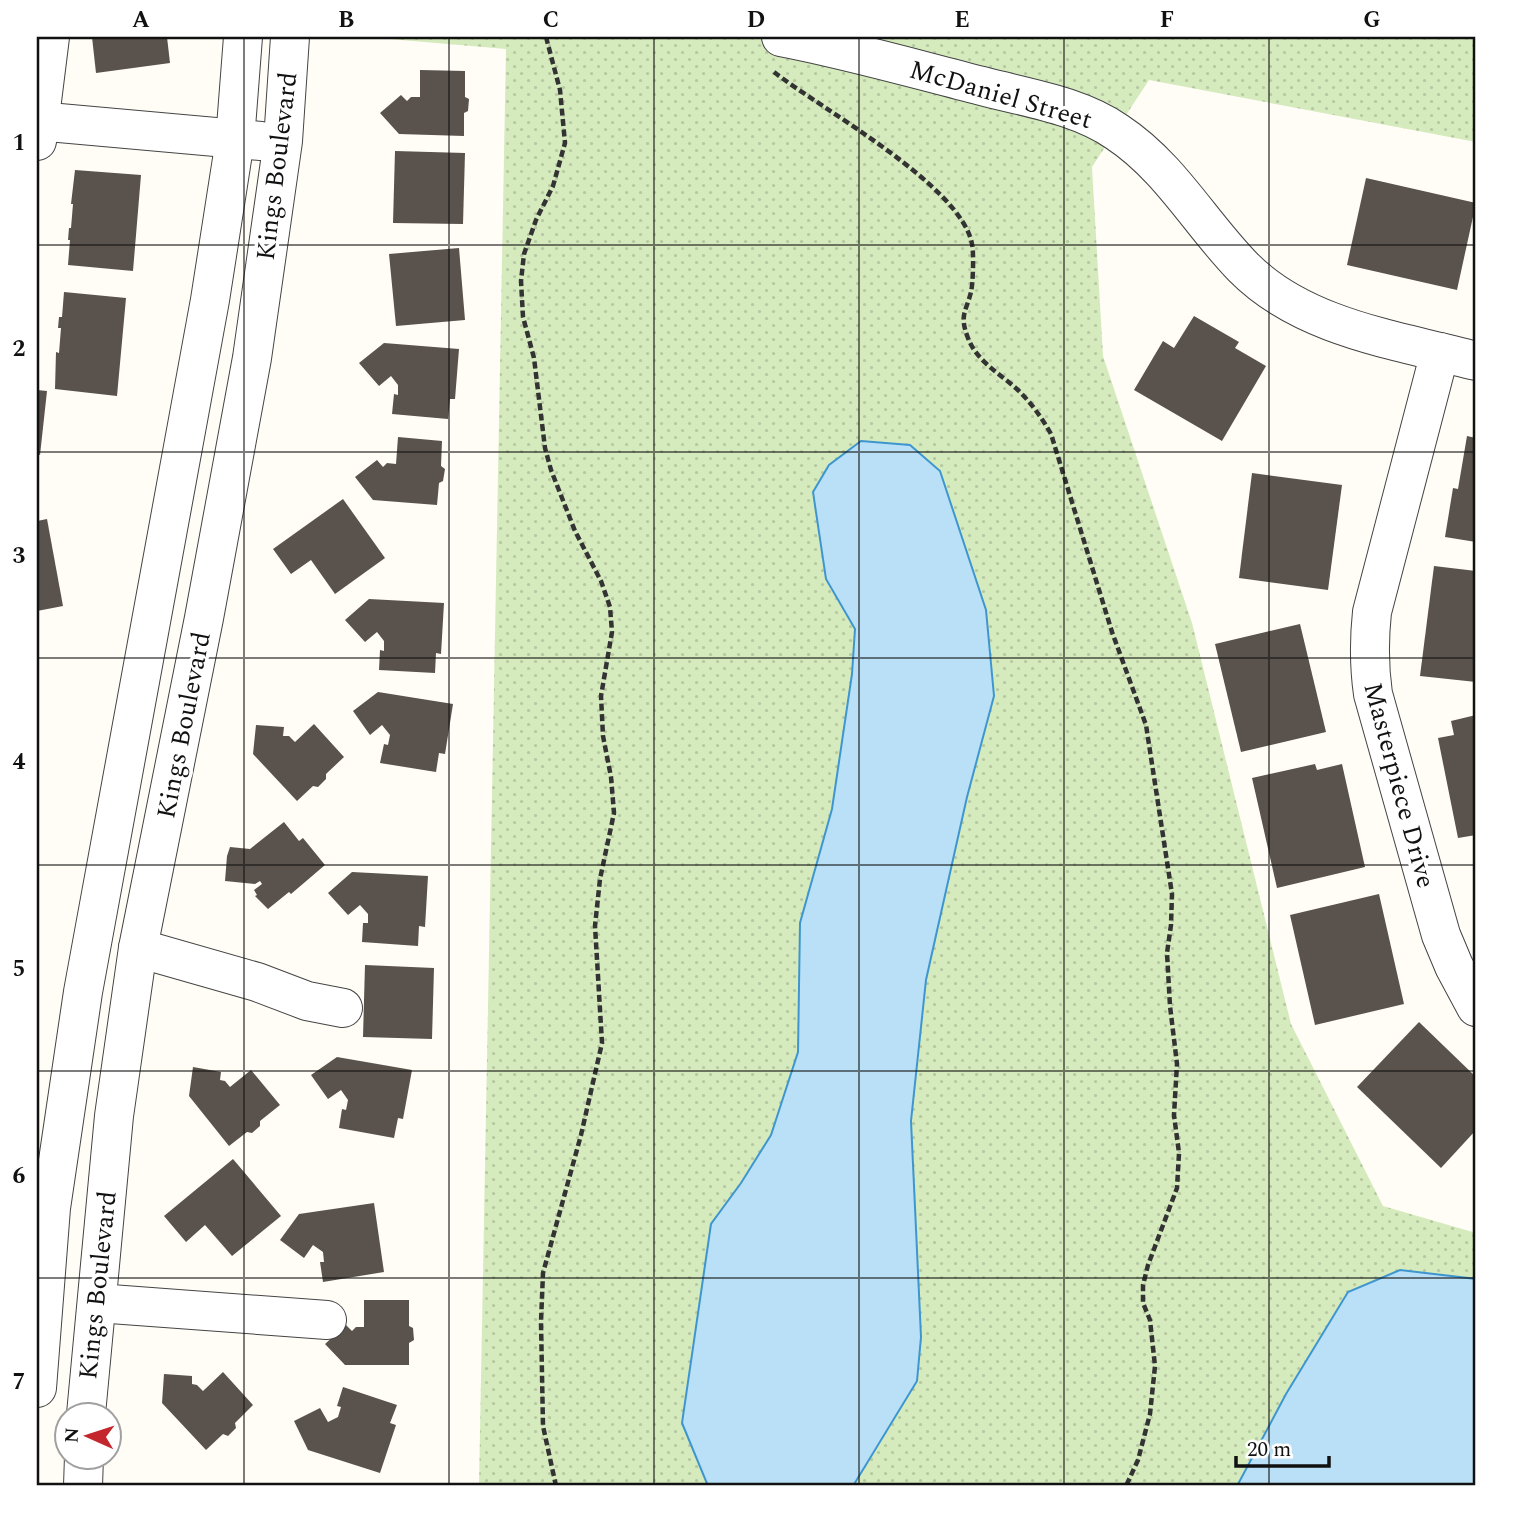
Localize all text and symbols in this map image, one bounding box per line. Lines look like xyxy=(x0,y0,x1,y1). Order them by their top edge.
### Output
text: A xyxy=(132,3,150,38)
text: B xyxy=(338,3,354,38)
text: C xyxy=(543,3,559,38)
text: D xyxy=(747,3,765,38)
text: E xyxy=(954,3,970,38)
text: F xyxy=(1160,3,1174,38)
text: G xyxy=(1363,3,1381,38)
street label: McDaniel Street xyxy=(905,50,1097,140)
street label: Kings Boulevard xyxy=(246,70,308,263)
text: 1 xyxy=(13,126,25,161)
text: 2 xyxy=(13,332,26,367)
text: 3 xyxy=(13,539,26,574)
street label: Kings Boulevard xyxy=(146,628,222,822)
street label: Masterpiece Drive xyxy=(1352,678,1446,893)
text: 4 xyxy=(13,745,26,780)
text: 5 xyxy=(13,952,25,987)
text: 6 xyxy=(13,1159,26,1194)
street label: Kings Boulevard xyxy=(68,1189,128,1381)
text: 7 xyxy=(13,1365,25,1400)
north arrow xyxy=(52,1400,122,1470)
scale bar xyxy=(1236,1425,1329,1469)
text: N xyxy=(58,1427,87,1444)
text: 20 m xyxy=(1247,1434,1291,1466)

